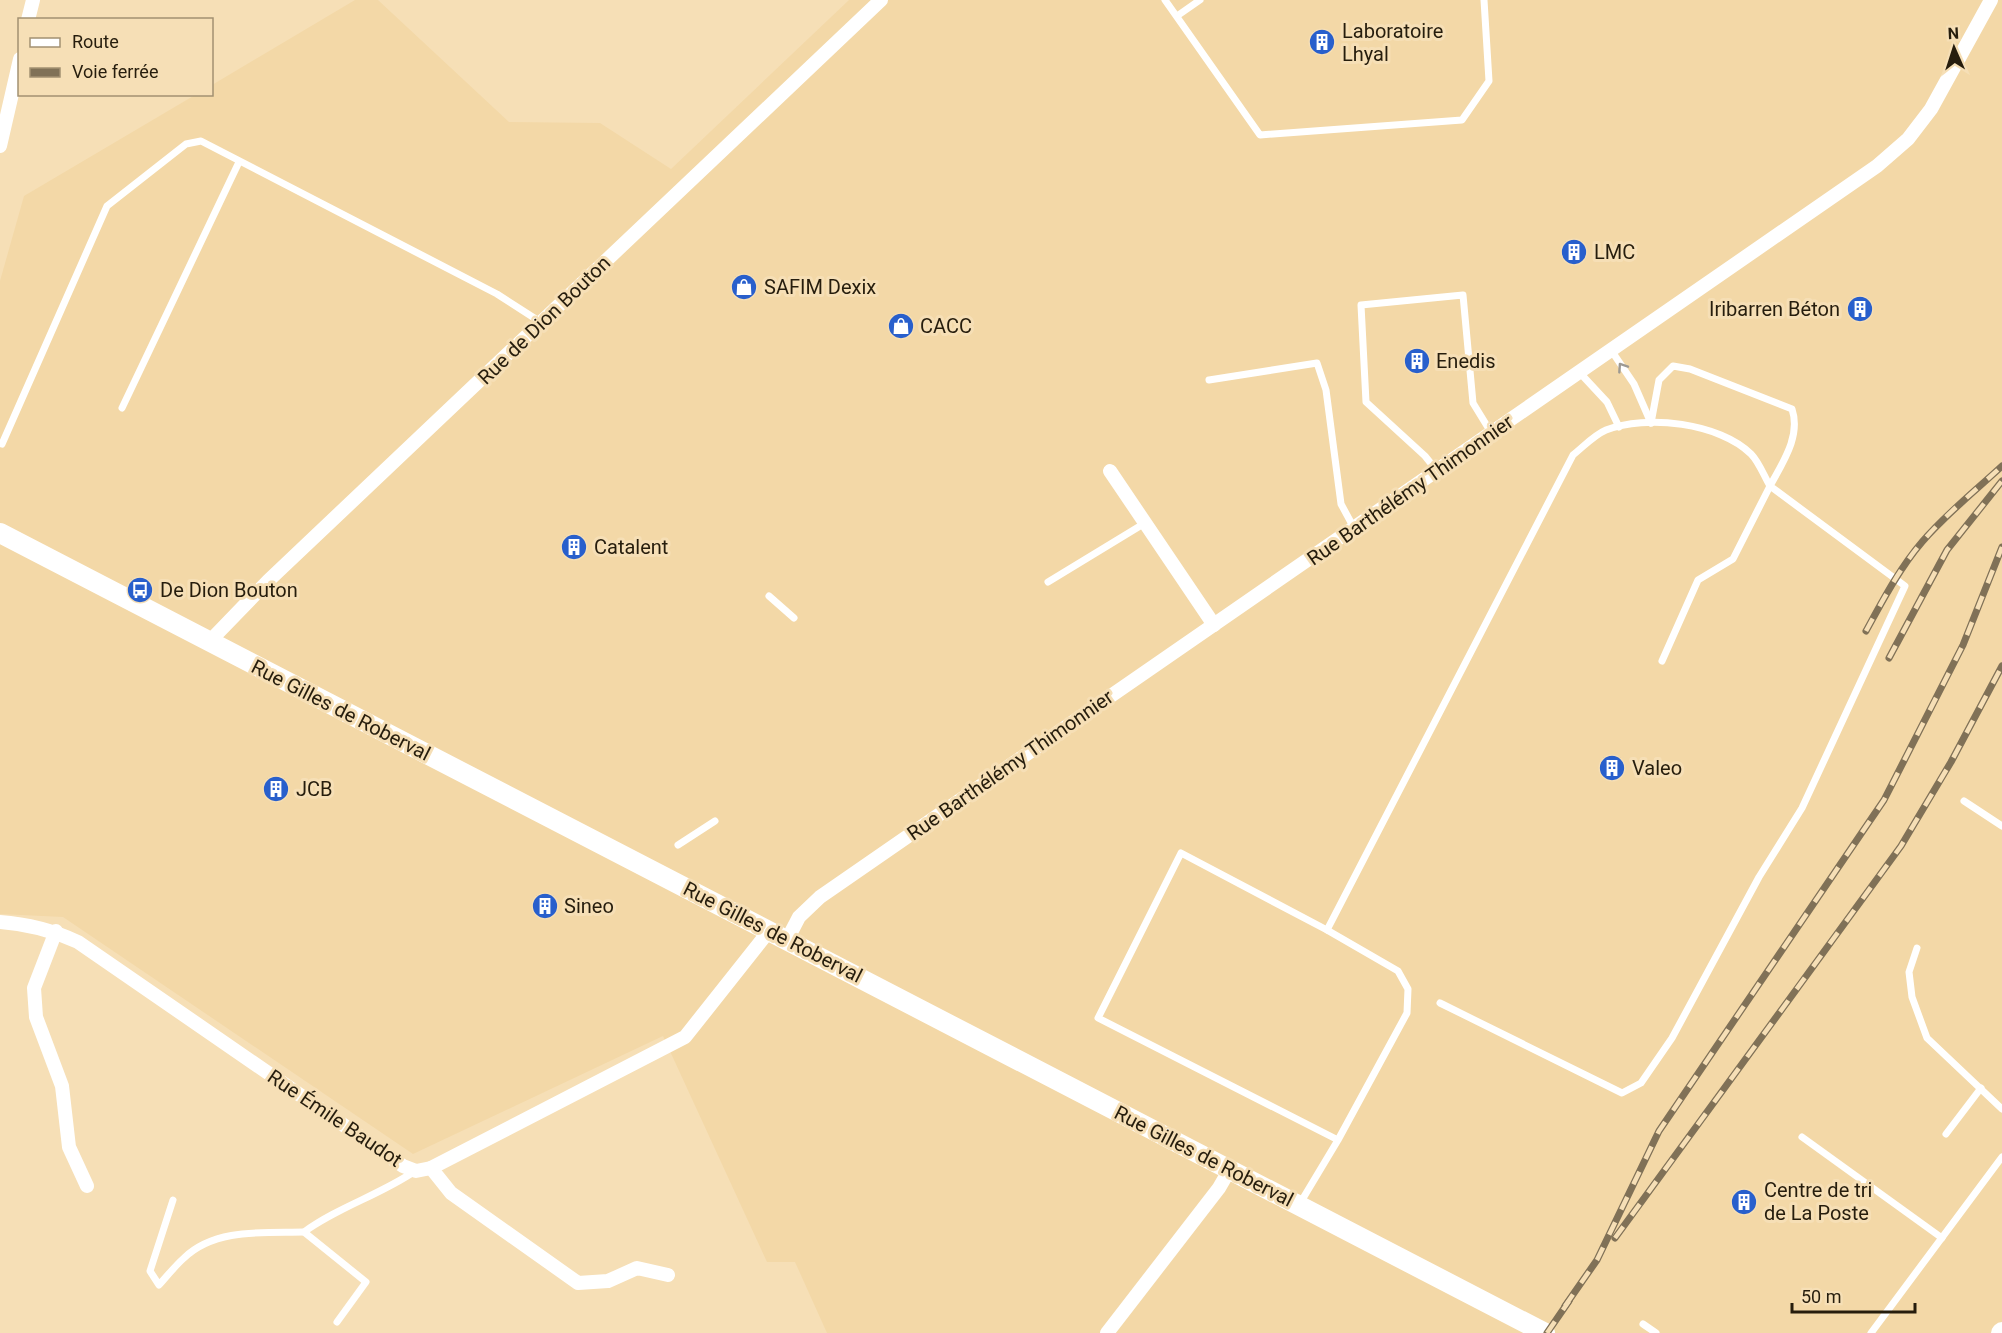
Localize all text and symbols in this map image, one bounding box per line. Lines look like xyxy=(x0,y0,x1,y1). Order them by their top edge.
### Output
legend xyxy=(18,18,213,96)
north arrow xyxy=(1924,18,1984,78)
place label: Laboratoire Lhyal xyxy=(1342,19,1443,66)
text: N xyxy=(1947,24,1959,43)
building icon: Laboratoire Lhyal xyxy=(1307,27,1337,57)
text: Route xyxy=(72,31,119,52)
text: Voie ferrée xyxy=(72,61,158,82)
building icon: LMC xyxy=(1559,237,1589,267)
place label: LMC xyxy=(1594,240,1635,264)
street label: Rue de Dion Bouton xyxy=(473,251,615,389)
shop icon: SAFIM Dexix xyxy=(729,272,759,302)
place label: SAFIM Dexix xyxy=(764,275,876,299)
building icon: Iribarren Béton xyxy=(1845,294,1875,324)
place label: Iribarren Béton xyxy=(1709,297,1840,321)
shop icon: CACC xyxy=(886,311,916,341)
place label: CACC xyxy=(920,314,972,338)
building icon: Enedis xyxy=(1402,346,1432,376)
place label: Enedis xyxy=(1436,349,1495,373)
one-way arrow xyxy=(1619,363,1630,374)
street label: Rue Barthélémy Thimonnier xyxy=(1302,410,1518,570)
building icon: Catalent xyxy=(559,532,589,562)
place label: Catalent xyxy=(594,535,668,559)
bus stop icon: De Dion Bouton xyxy=(125,575,155,605)
place label: De Dion Bouton xyxy=(160,578,298,602)
street label: Rue Gilles de Roberval xyxy=(247,654,435,766)
street label: Rue Barthélémy Thimonnier xyxy=(902,685,1118,845)
building icon: Valeo xyxy=(1597,753,1627,783)
place label: Valeo xyxy=(1632,756,1682,780)
building icon: JCB xyxy=(261,774,291,804)
place label: JCB xyxy=(296,777,333,801)
street label: Rue Gilles de Roberval xyxy=(679,876,867,988)
building icon: Sineo xyxy=(530,891,560,921)
place label: Sineo xyxy=(564,894,614,918)
street label: Rue Émile Baudot xyxy=(263,1064,407,1172)
street label: Rue Gilles de Roberval xyxy=(1110,1100,1298,1212)
place label: Centre de tri de La Poste xyxy=(1764,1178,1872,1225)
building icon: Centre de tri de La Poste xyxy=(1729,1187,1759,1217)
scale bar xyxy=(1792,1276,1915,1314)
text: 50 m xyxy=(1801,1286,1841,1307)

